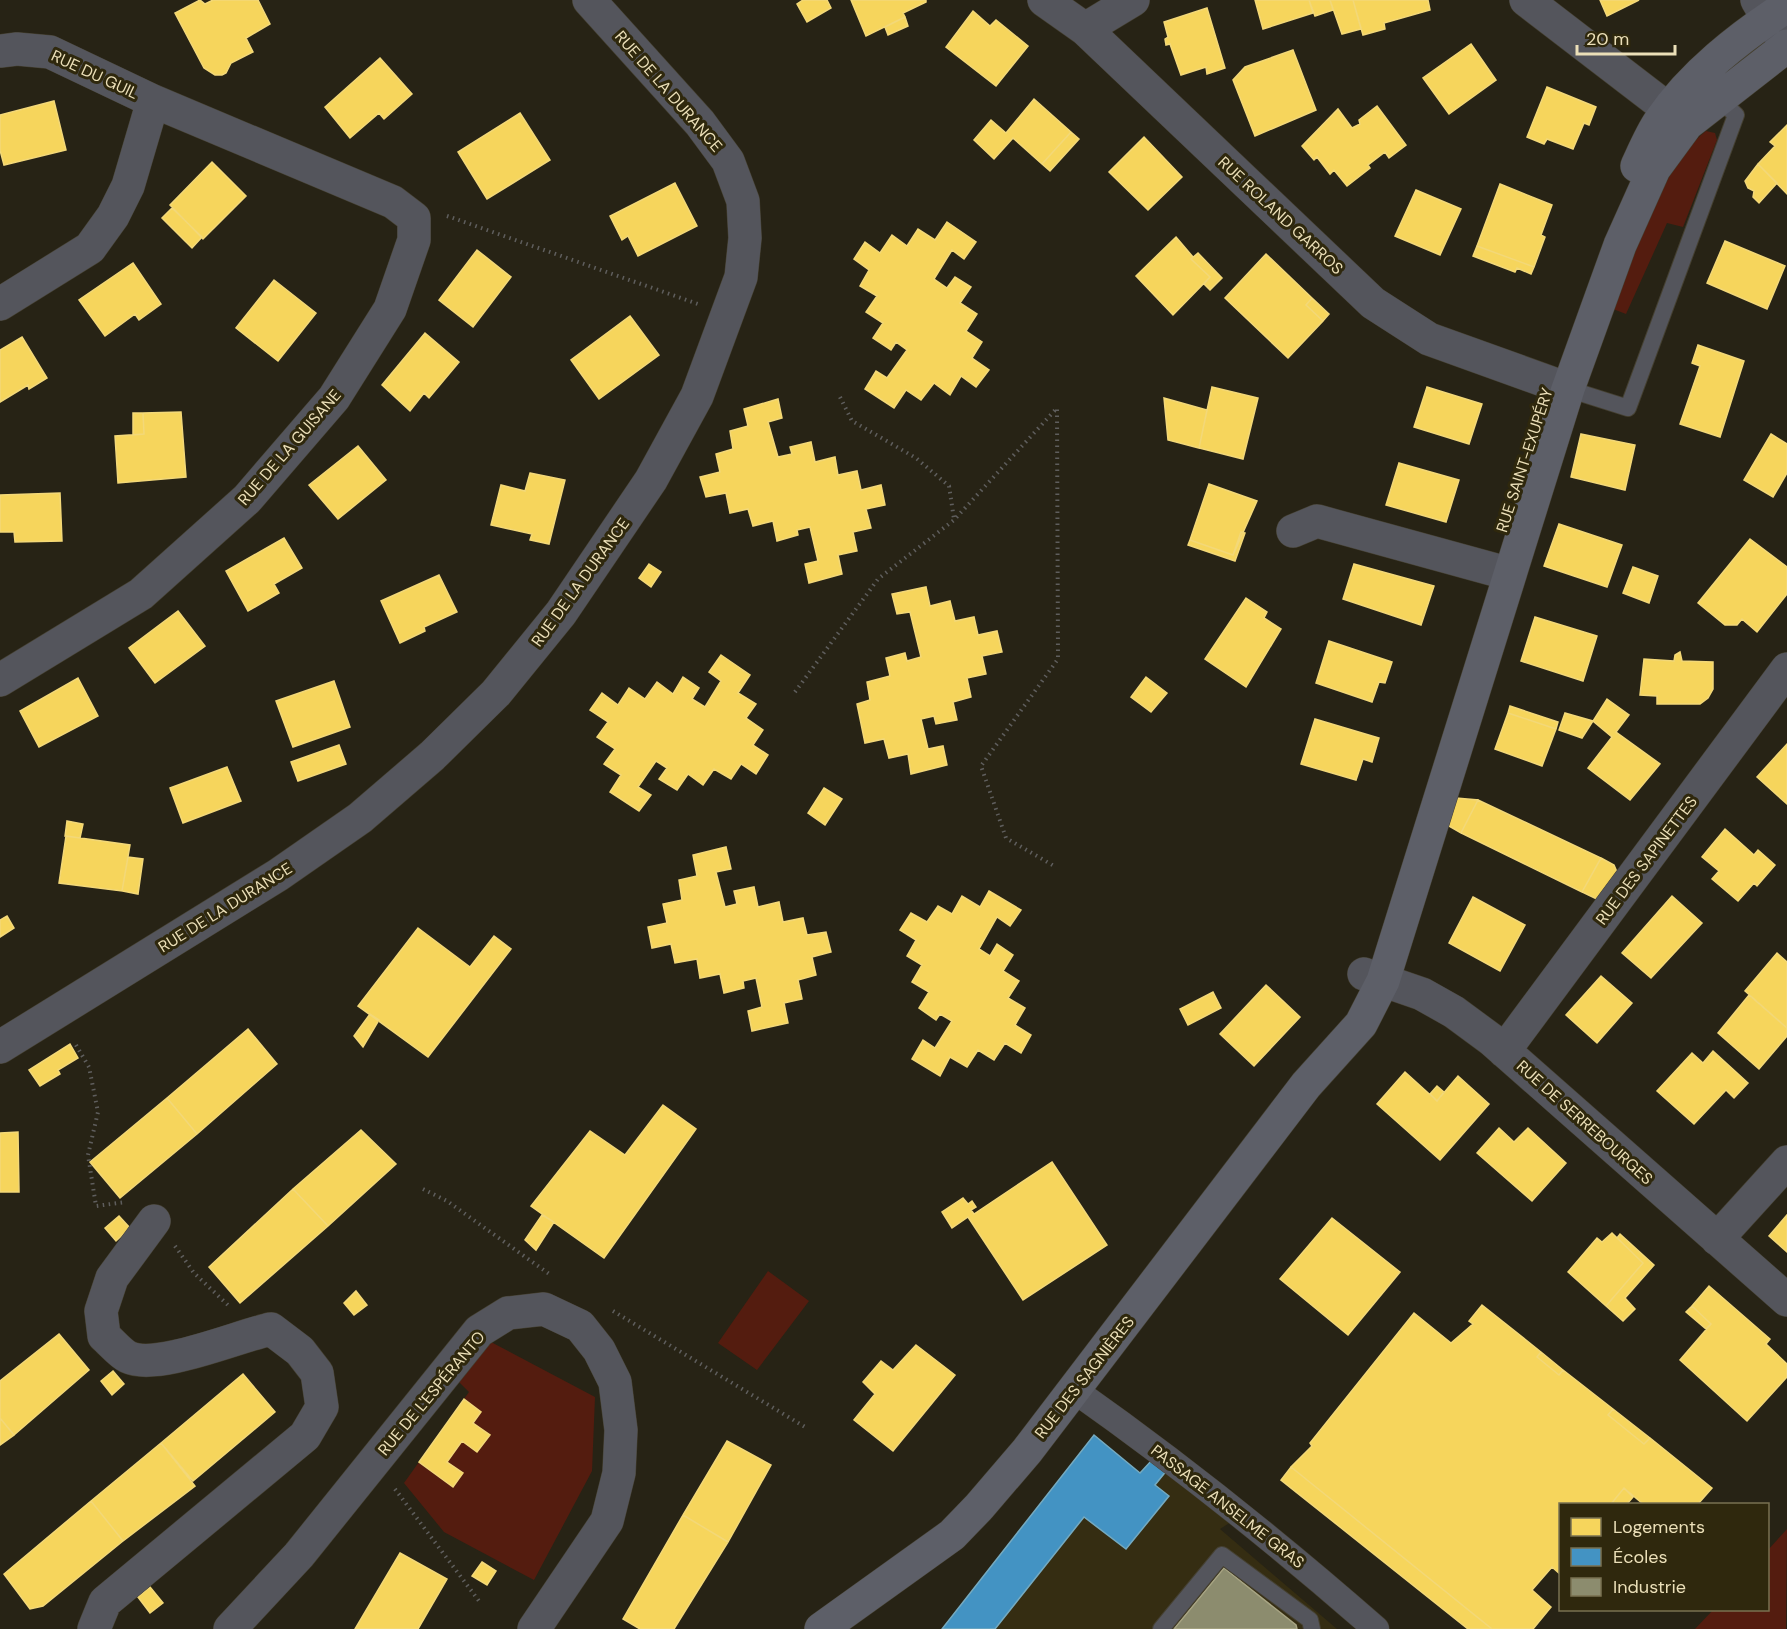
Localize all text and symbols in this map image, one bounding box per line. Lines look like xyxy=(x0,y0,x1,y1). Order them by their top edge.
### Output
scale bar xyxy=(1577,18,1674,56)
street label: RUE DE LA DURANCE xyxy=(610,26,727,156)
text: 20 m xyxy=(1586,27,1629,51)
street label: RUE DU GUIL xyxy=(48,45,142,104)
street label: RUE ROLAND GARROS xyxy=(1214,152,1348,279)
street label: RUE DE LA GUISANE xyxy=(233,385,346,510)
street label: RUE SAINT-EXUPÉRY xyxy=(1491,385,1558,535)
street label: RUE DE LA DURANCE xyxy=(527,514,634,651)
street label: RUE DES SAPINETTES xyxy=(1591,792,1702,929)
street label: RUE DE LA DURANCE xyxy=(154,858,296,957)
street label: RUE DE SERREBOURGES xyxy=(1512,1056,1657,1189)
street label: RUE DES SAGNIÈRES xyxy=(1030,1312,1139,1443)
street label: RUE DE L'ESPÉRANTO xyxy=(373,1327,490,1460)
street label: PASSAGE ANSELME GRAS xyxy=(1147,1440,1309,1573)
legend xyxy=(1559,1503,1769,1611)
text: Logements xyxy=(1613,1515,1705,1539)
text: Écoles xyxy=(1613,1545,1667,1569)
text: Industrie xyxy=(1613,1575,1686,1599)

